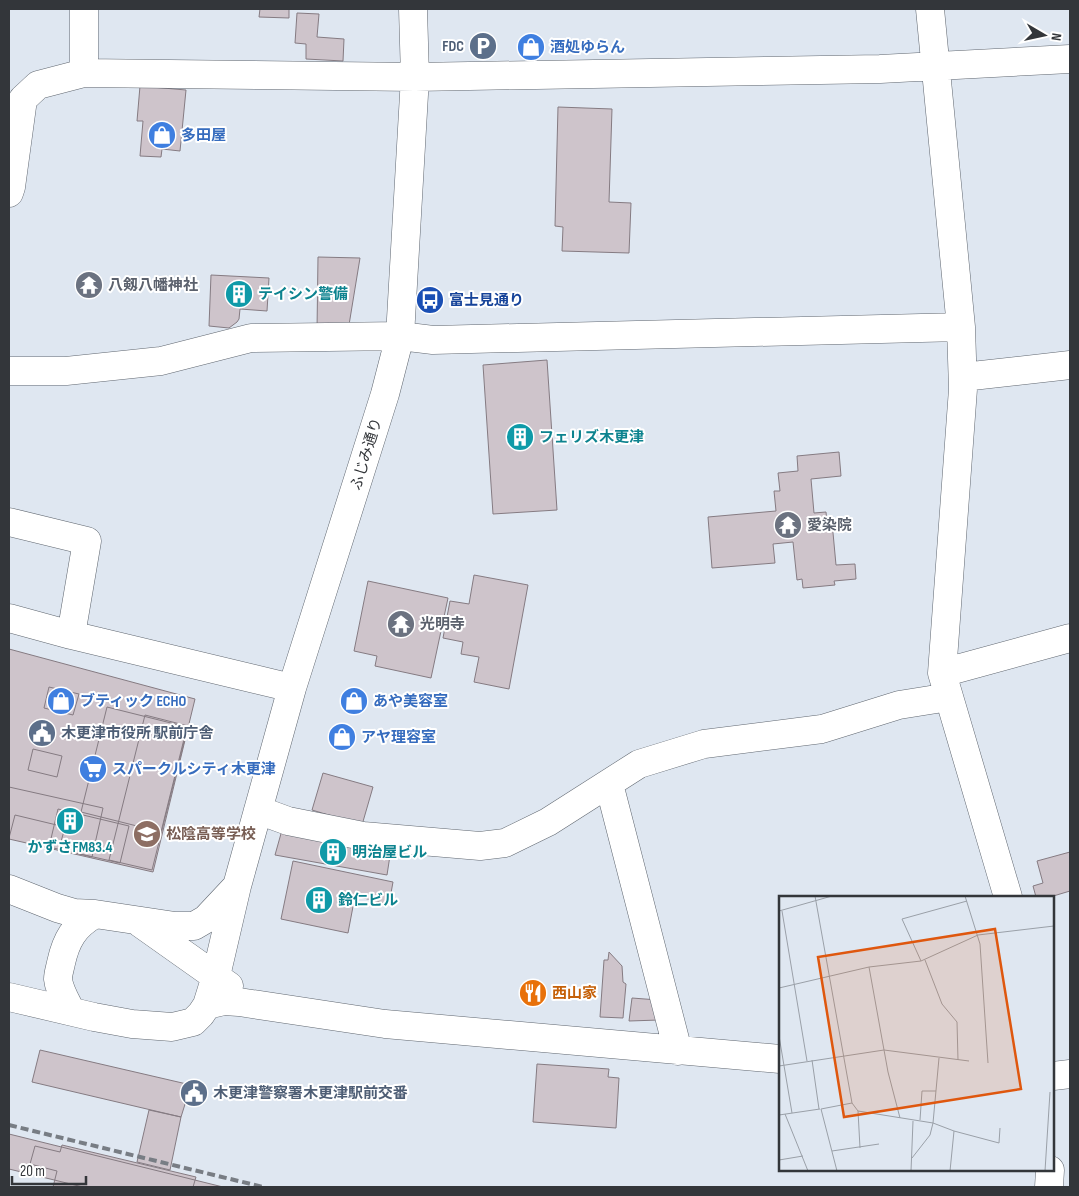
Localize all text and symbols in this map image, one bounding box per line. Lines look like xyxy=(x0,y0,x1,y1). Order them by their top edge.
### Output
north arrow xyxy=(1019,10,1069,60)
parking icon: FDC xyxy=(468,31,498,61)
shop icon: 酒処ゆらん xyxy=(516,32,546,62)
text: N xyxy=(1047,32,1065,42)
place label: FDC xyxy=(442,37,464,56)
place label: 酒処ゆらん xyxy=(550,38,625,57)
shop icon: 多田屋 xyxy=(147,120,177,150)
place label: 多田屋 xyxy=(181,126,226,145)
temple icon: 八剱八幡神社 xyxy=(74,270,104,300)
place label: 八剱八幡神社 xyxy=(108,276,198,295)
building icon: テイシン警備 xyxy=(224,279,254,309)
place label: テイシン警備 xyxy=(258,285,348,304)
bus stop icon: 富士見通り xyxy=(415,285,445,315)
place label: 富士見通り xyxy=(449,291,524,310)
street label: ふじみ通り xyxy=(346,415,387,493)
building icon: フェリズ木更津 xyxy=(505,422,535,452)
place label: フェリズ木更津 xyxy=(539,428,644,447)
temple icon: 愛染院 xyxy=(773,510,803,540)
place label: 愛染院 xyxy=(807,516,852,535)
temple icon: 光明寺 xyxy=(386,609,416,639)
place label: 光明寺 xyxy=(420,615,465,634)
shop icon: ブティック ECHO xyxy=(46,686,76,716)
shop icon: あや美容室 xyxy=(339,686,369,716)
place label: ブティック ECHO xyxy=(80,692,186,711)
place label: あや美容室 xyxy=(373,692,448,711)
public building icon: 木更津市役所 駅前庁舎 xyxy=(27,718,57,748)
shop icon: アヤ理容室 xyxy=(327,722,357,752)
place label: 木更津市役所 駅前庁舎 xyxy=(61,724,214,743)
place label: アヤ理容室 xyxy=(361,728,436,747)
supermarket icon: スパークルシティ木更津 xyxy=(78,754,108,784)
place label: スパークルシティ木更津 xyxy=(112,760,276,779)
building icon: かずさFM83.4 xyxy=(55,806,85,836)
school or university icon: 松陰高等学校 xyxy=(132,819,162,849)
place label: 松陰高等学校 xyxy=(166,825,256,844)
building icon: 明治屋ビル xyxy=(318,837,348,867)
place label: かずさFM83.4 xyxy=(27,838,113,857)
place label: 明治屋ビル xyxy=(352,843,427,862)
building icon: 鈴仁ビル xyxy=(304,885,334,915)
place label: 鈴仁ビル xyxy=(338,891,398,910)
inset map xyxy=(779,896,1054,1171)
restaurant icon: 西山家 xyxy=(518,978,548,1008)
place label: 西山家 xyxy=(552,984,597,1003)
public building icon: 木更津警察署木更津駅前交番 xyxy=(179,1078,209,1108)
place label: 木更津警察署木更津駅前交番 xyxy=(213,1084,408,1103)
scale bar xyxy=(12,1154,86,1186)
text: 20 m xyxy=(20,1162,45,1181)

